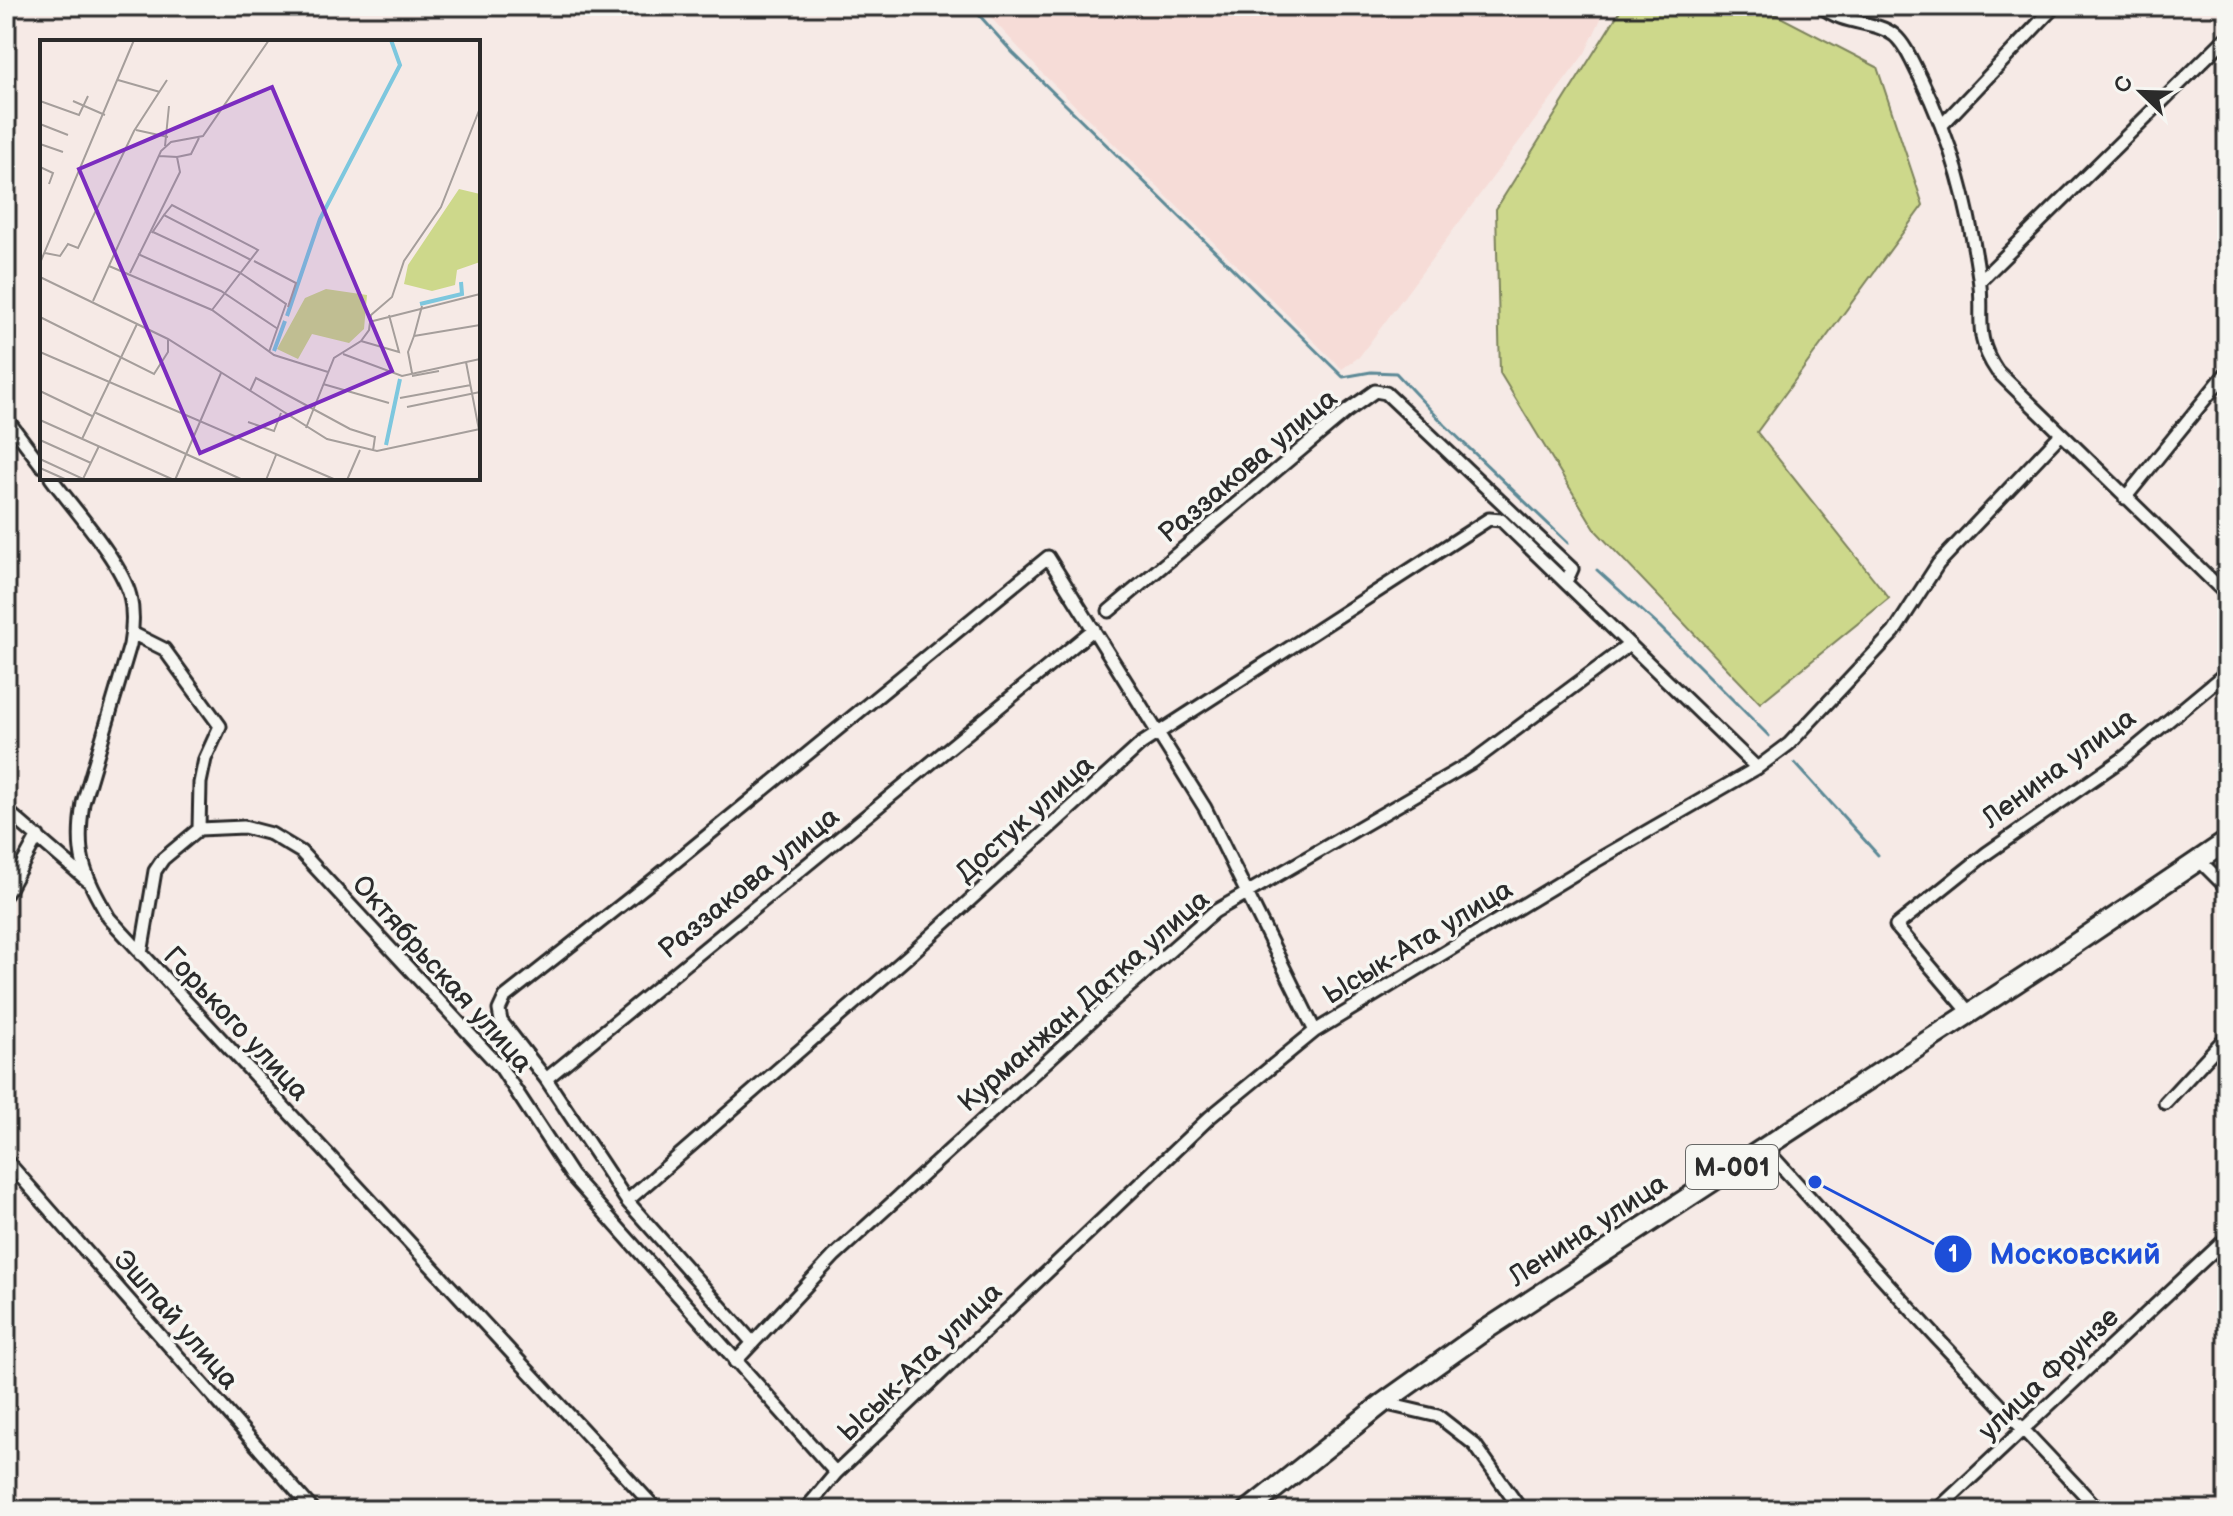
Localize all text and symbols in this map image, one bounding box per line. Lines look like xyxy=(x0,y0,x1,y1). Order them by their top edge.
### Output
inset map xyxy=(40,40,480,480)
north arrow xyxy=(2101,52,2181,132)
text: С xyxy=(2109,72,2139,97)
street label: Раззакова улица xyxy=(1152,382,1344,550)
street label: Ленина улица xyxy=(1975,701,2143,836)
street label: Достук улица xyxy=(949,748,1101,890)
street label: Раззакова улица xyxy=(652,800,846,966)
street label: Октябрьская улица xyxy=(345,869,539,1080)
street label: Ысык-Ата улица xyxy=(1317,872,1519,1012)
street label: Курманжан Датка улица xyxy=(952,883,1217,1119)
street label: Горького улица xyxy=(156,940,316,1108)
road number: М-001 xyxy=(1686,1145,1778,1189)
street label: Ленина улица xyxy=(1502,1167,1674,1294)
callout: Московский xyxy=(1933,1227,2176,1281)
text: Московский xyxy=(1989,1237,2161,1273)
text: 1 xyxy=(1948,1240,1958,1269)
street label: Эшпай улица xyxy=(106,1243,246,1397)
street label: Ысык-Ата улица xyxy=(831,1275,1009,1449)
street label: улица Фрунзе xyxy=(1972,1301,2126,1448)

